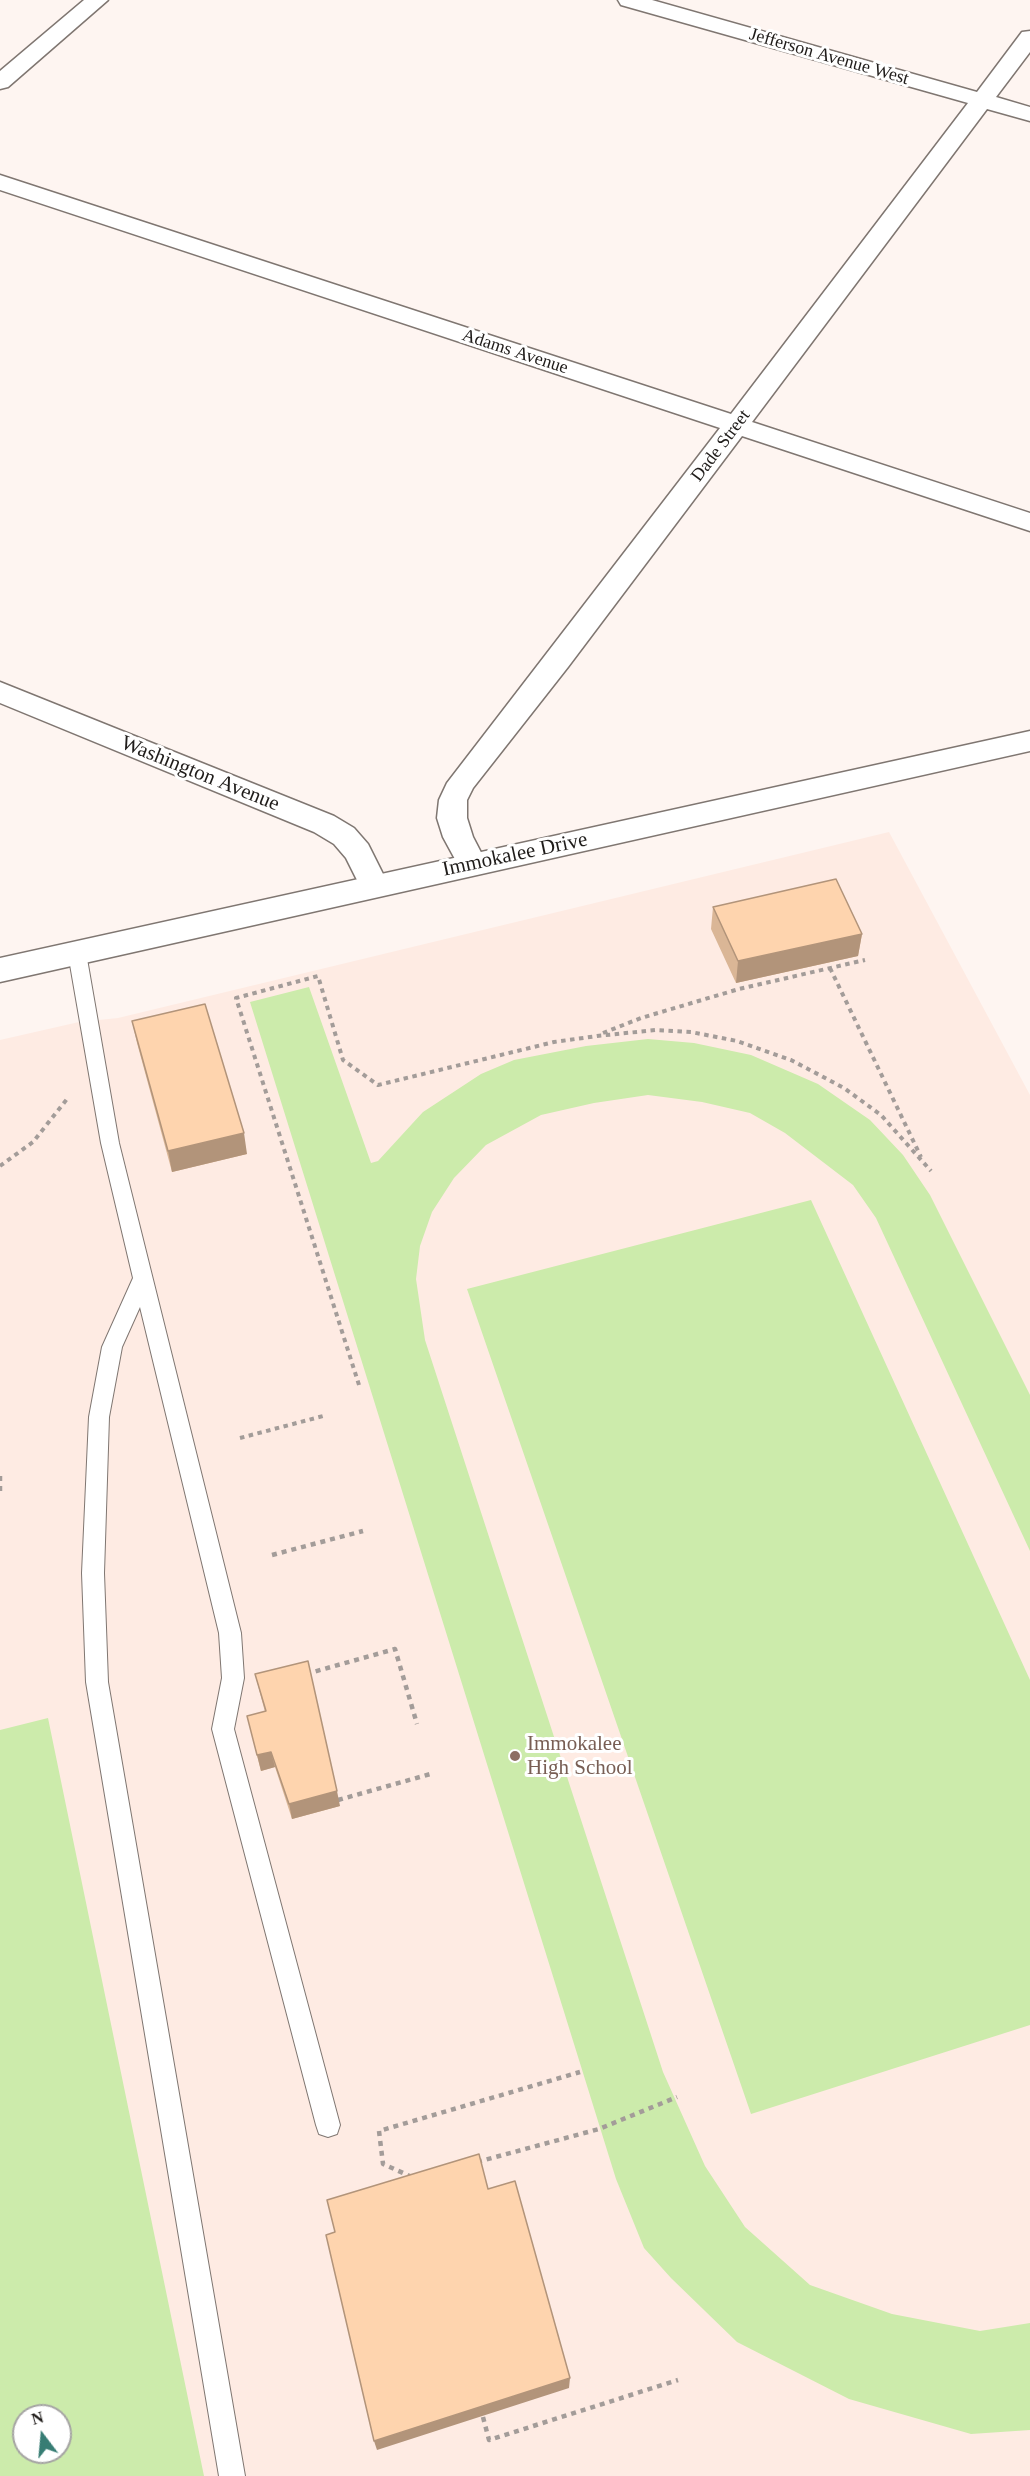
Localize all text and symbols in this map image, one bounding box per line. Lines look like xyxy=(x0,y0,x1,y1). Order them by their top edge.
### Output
street label: Jefferson Avenue West xyxy=(747,24,911,90)
street label: Adams Avenue xyxy=(459,325,571,379)
street label: Dade Street xyxy=(687,406,755,486)
street label: Washington Avenue xyxy=(117,731,283,817)
street label: Immokalee Drive xyxy=(440,827,590,883)
place label: Immokalee High School xyxy=(527,1731,633,1781)
marker: Immokalee High School xyxy=(508,1749,522,1763)
north arrow xyxy=(12,2404,72,2464)
text: N xyxy=(30,2408,45,2428)

